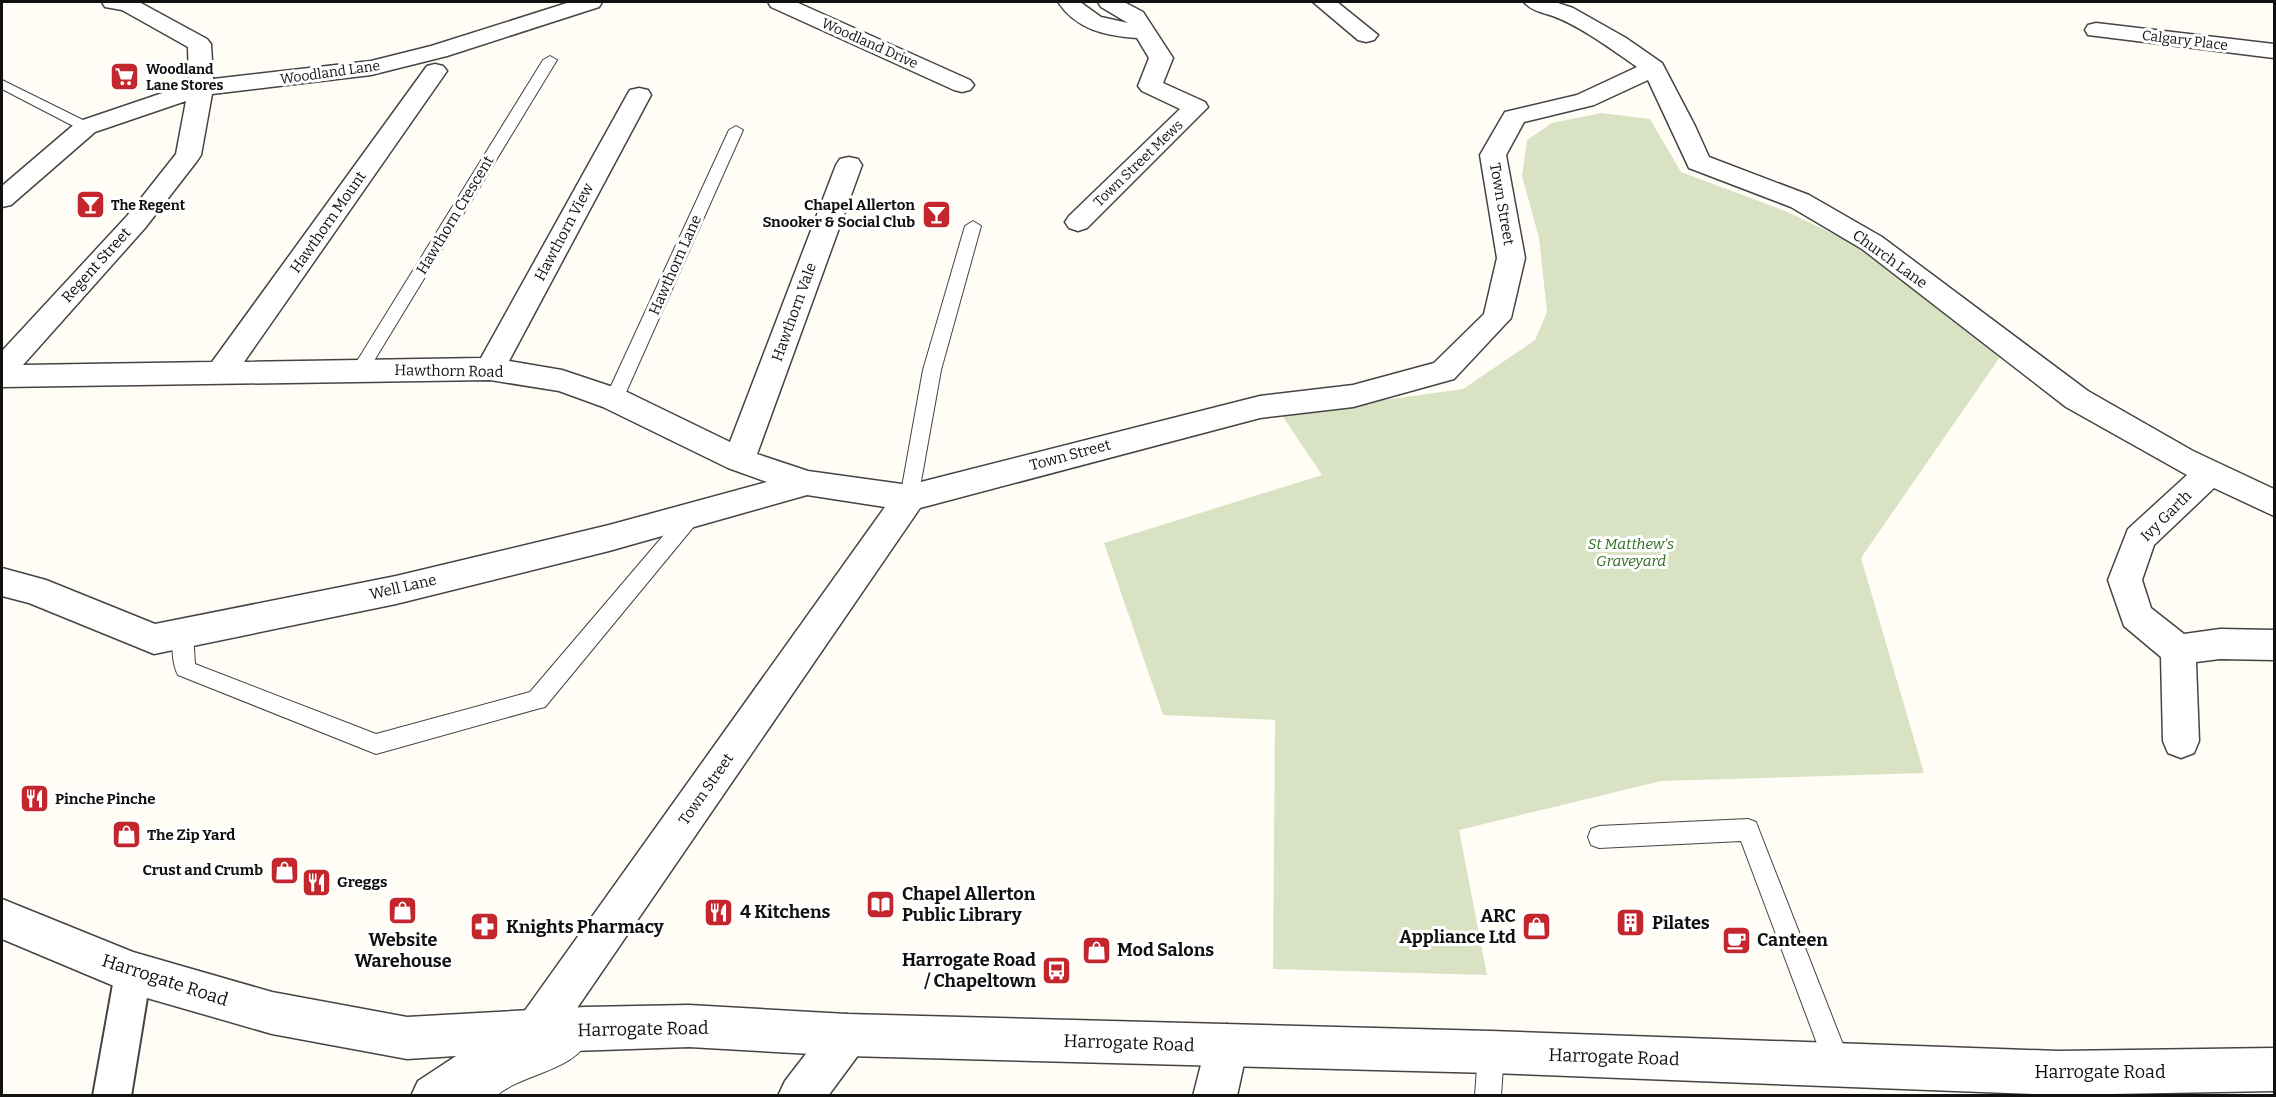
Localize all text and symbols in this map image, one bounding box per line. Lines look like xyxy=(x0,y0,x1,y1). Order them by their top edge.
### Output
street label: Woodland Drive xyxy=(819,15,921,72)
street label: Calgary Place xyxy=(2141,27,2229,54)
street label: Woodland Lane xyxy=(279,57,381,88)
supermarket icon: Woodland Lane Stores xyxy=(109,61,141,93)
place label: Woodland Lane Stores xyxy=(146,61,224,94)
street label: Town Street Mews xyxy=(1090,116,1187,210)
street label: Hawthorn Crescent xyxy=(412,152,498,278)
street label: Town Street xyxy=(1486,162,1518,247)
street label: Hawthorn Mount xyxy=(286,167,370,276)
street label: Hawthorn View xyxy=(531,179,598,284)
bar icon: The Regent xyxy=(74,189,106,221)
place label: Chapel Allerton Snooker & Social Club xyxy=(762,196,915,231)
place label: The Regent xyxy=(111,197,186,214)
bar icon: Chapel Allerton Snooker & Social Club xyxy=(920,198,952,230)
street label: Hawthorn Lane xyxy=(645,212,705,318)
street label: Regent Street xyxy=(58,223,135,306)
street label: Church Lane xyxy=(1849,226,1931,292)
street label: Hawthorn Vale xyxy=(768,260,820,364)
street label: Hawthorn Road xyxy=(394,361,504,381)
street label: Town Street xyxy=(1028,435,1113,474)
street label: Ivy Garth xyxy=(2137,486,2196,545)
park label: St Matthew's Graveyard xyxy=(1588,535,1674,570)
street label: Well Lane xyxy=(368,571,438,603)
street label: Town Street xyxy=(675,749,738,828)
restaurant icon: Pinche Pinche xyxy=(18,783,50,815)
place label: Pinche Pinche xyxy=(55,790,155,808)
shop icon: The Zip Yard xyxy=(110,819,142,851)
place label: The Zip Yard xyxy=(147,826,235,844)
shop icon: Crust and Crumb xyxy=(268,854,300,886)
place label: Crust and Crumb xyxy=(143,861,263,879)
restaurant icon: Greggs xyxy=(300,866,332,898)
place label: Greggs xyxy=(337,873,387,891)
place label: Chapel Allerton Public Library xyxy=(902,883,1036,926)
library icon: Chapel Allerton Public Library xyxy=(865,888,897,920)
shop icon: Website Warehouse xyxy=(387,895,419,927)
restaurant icon: 4 Kitchens xyxy=(703,896,735,928)
place label: 4 Kitchens xyxy=(740,901,831,923)
place label: ARC Appliance Ltd xyxy=(1399,905,1516,948)
building icon: Pilates xyxy=(1615,907,1647,939)
shop icon: ARC Appliance Ltd xyxy=(1521,910,1553,942)
pharmacy icon: Knights Pharmacy xyxy=(469,911,501,943)
place label: Pilates xyxy=(1652,912,1710,934)
place label: Knights Pharmacy xyxy=(506,916,665,938)
cafe icon: Canteen xyxy=(1720,924,1752,956)
place label: Website Warehouse xyxy=(354,929,452,972)
place label: Canteen xyxy=(1757,929,1828,951)
shop icon: Mod Salons xyxy=(1080,934,1112,966)
place label: Mod Salons xyxy=(1117,939,1214,961)
street label: Harrogate Road xyxy=(99,949,231,1011)
place label: Harrogate Road / Chapeltown xyxy=(902,949,1036,992)
bus stop icon: Harrogate Road / Chapeltown xyxy=(1041,954,1073,986)
street label: Harrogate Road xyxy=(577,1017,709,1041)
street label: Harrogate Road xyxy=(1063,1030,1195,1056)
street label: Harrogate Road xyxy=(1548,1044,1680,1070)
street label: Harrogate Road xyxy=(2034,1061,2166,1083)

